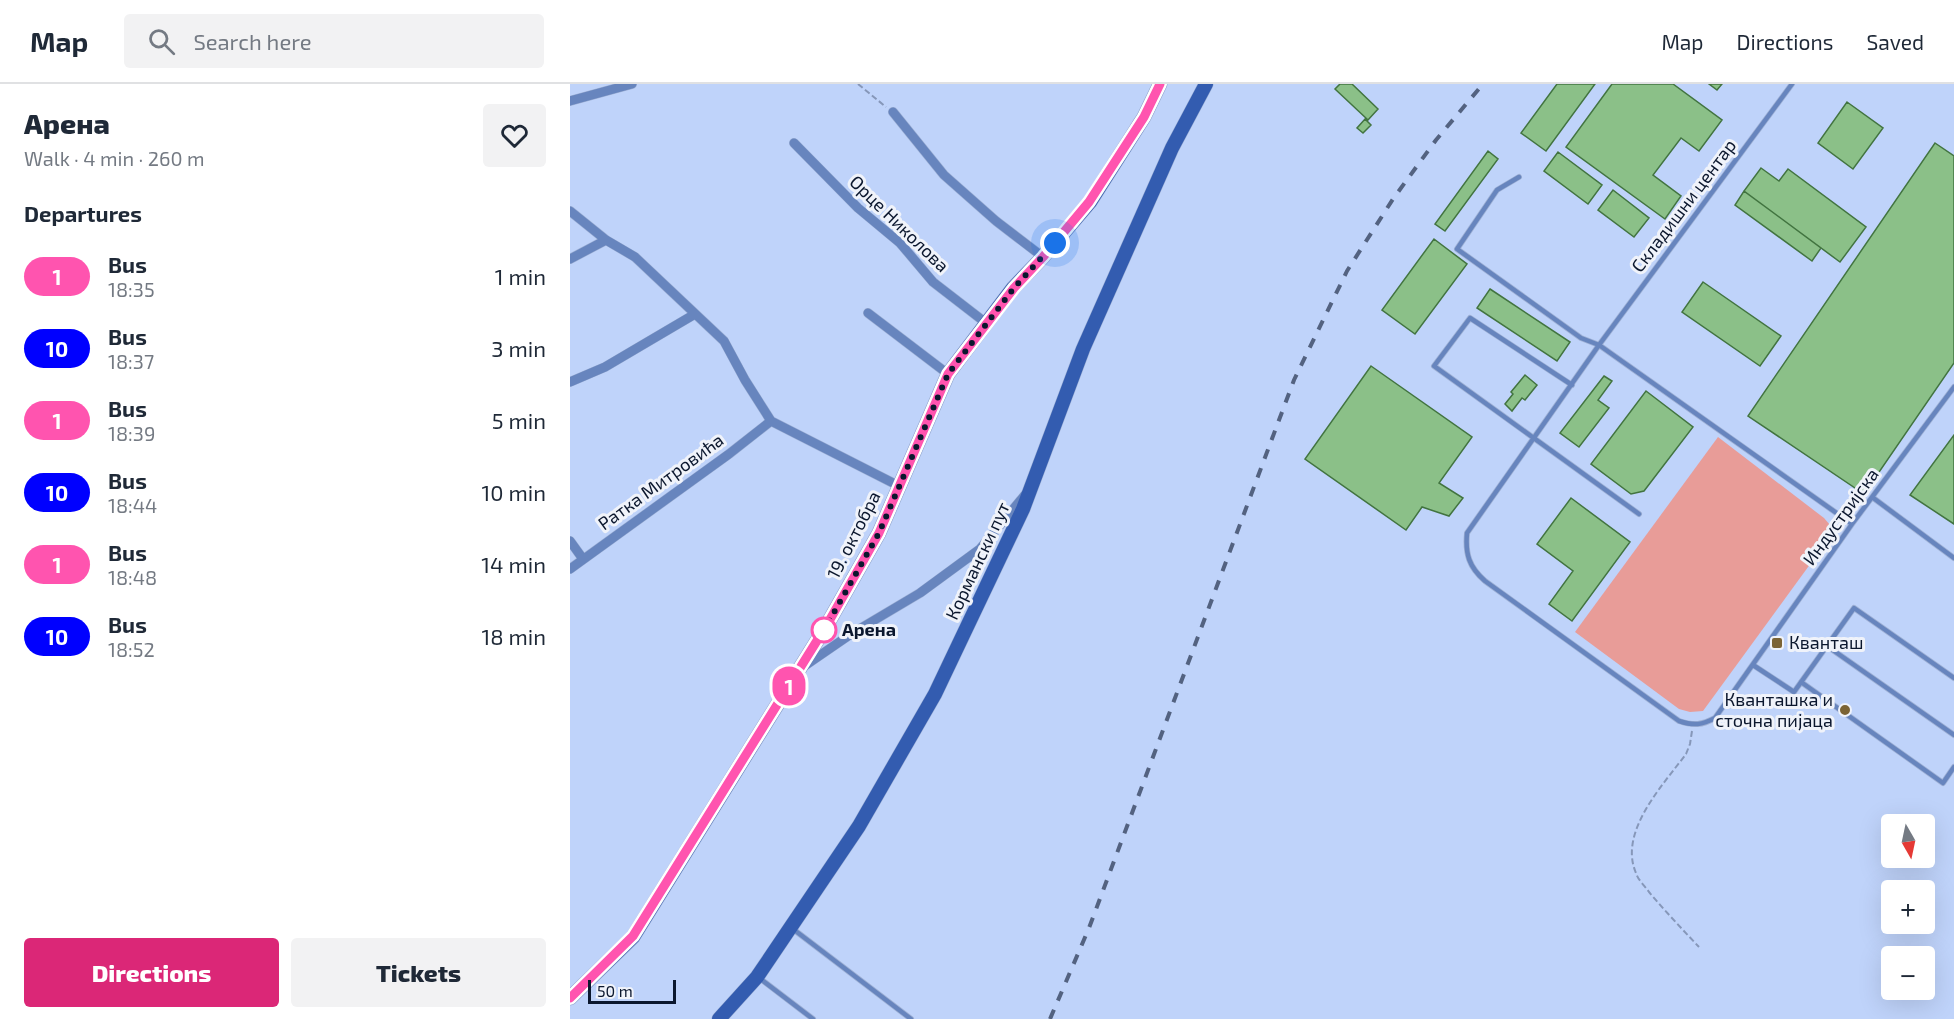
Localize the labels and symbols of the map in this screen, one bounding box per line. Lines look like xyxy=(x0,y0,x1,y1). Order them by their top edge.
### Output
street label: Складишни центар xyxy=(1626,135,1740,276)
street label: Орце Николова xyxy=(845,170,954,276)
your location xyxy=(1040,228,1070,258)
street label: Ратка Митровића xyxy=(593,428,728,534)
street label: Индустријска xyxy=(1798,464,1883,569)
street label: 19. октобра xyxy=(822,487,885,582)
street label: Кормански пут xyxy=(940,498,1014,623)
marker: Арена xyxy=(811,617,837,643)
place label: Арена xyxy=(842,618,896,640)
place label: Кванташ xyxy=(1789,631,1863,653)
marker: Кванташ xyxy=(1770,636,1784,650)
line badge: 1 xyxy=(770,666,808,706)
place label: Кванташка и сточна пијаца xyxy=(1715,688,1833,731)
marker: Кванташка и сточна пијаца xyxy=(1838,703,1852,717)
north arrow xyxy=(1881,814,1935,868)
scale bar xyxy=(588,977,676,1004)

